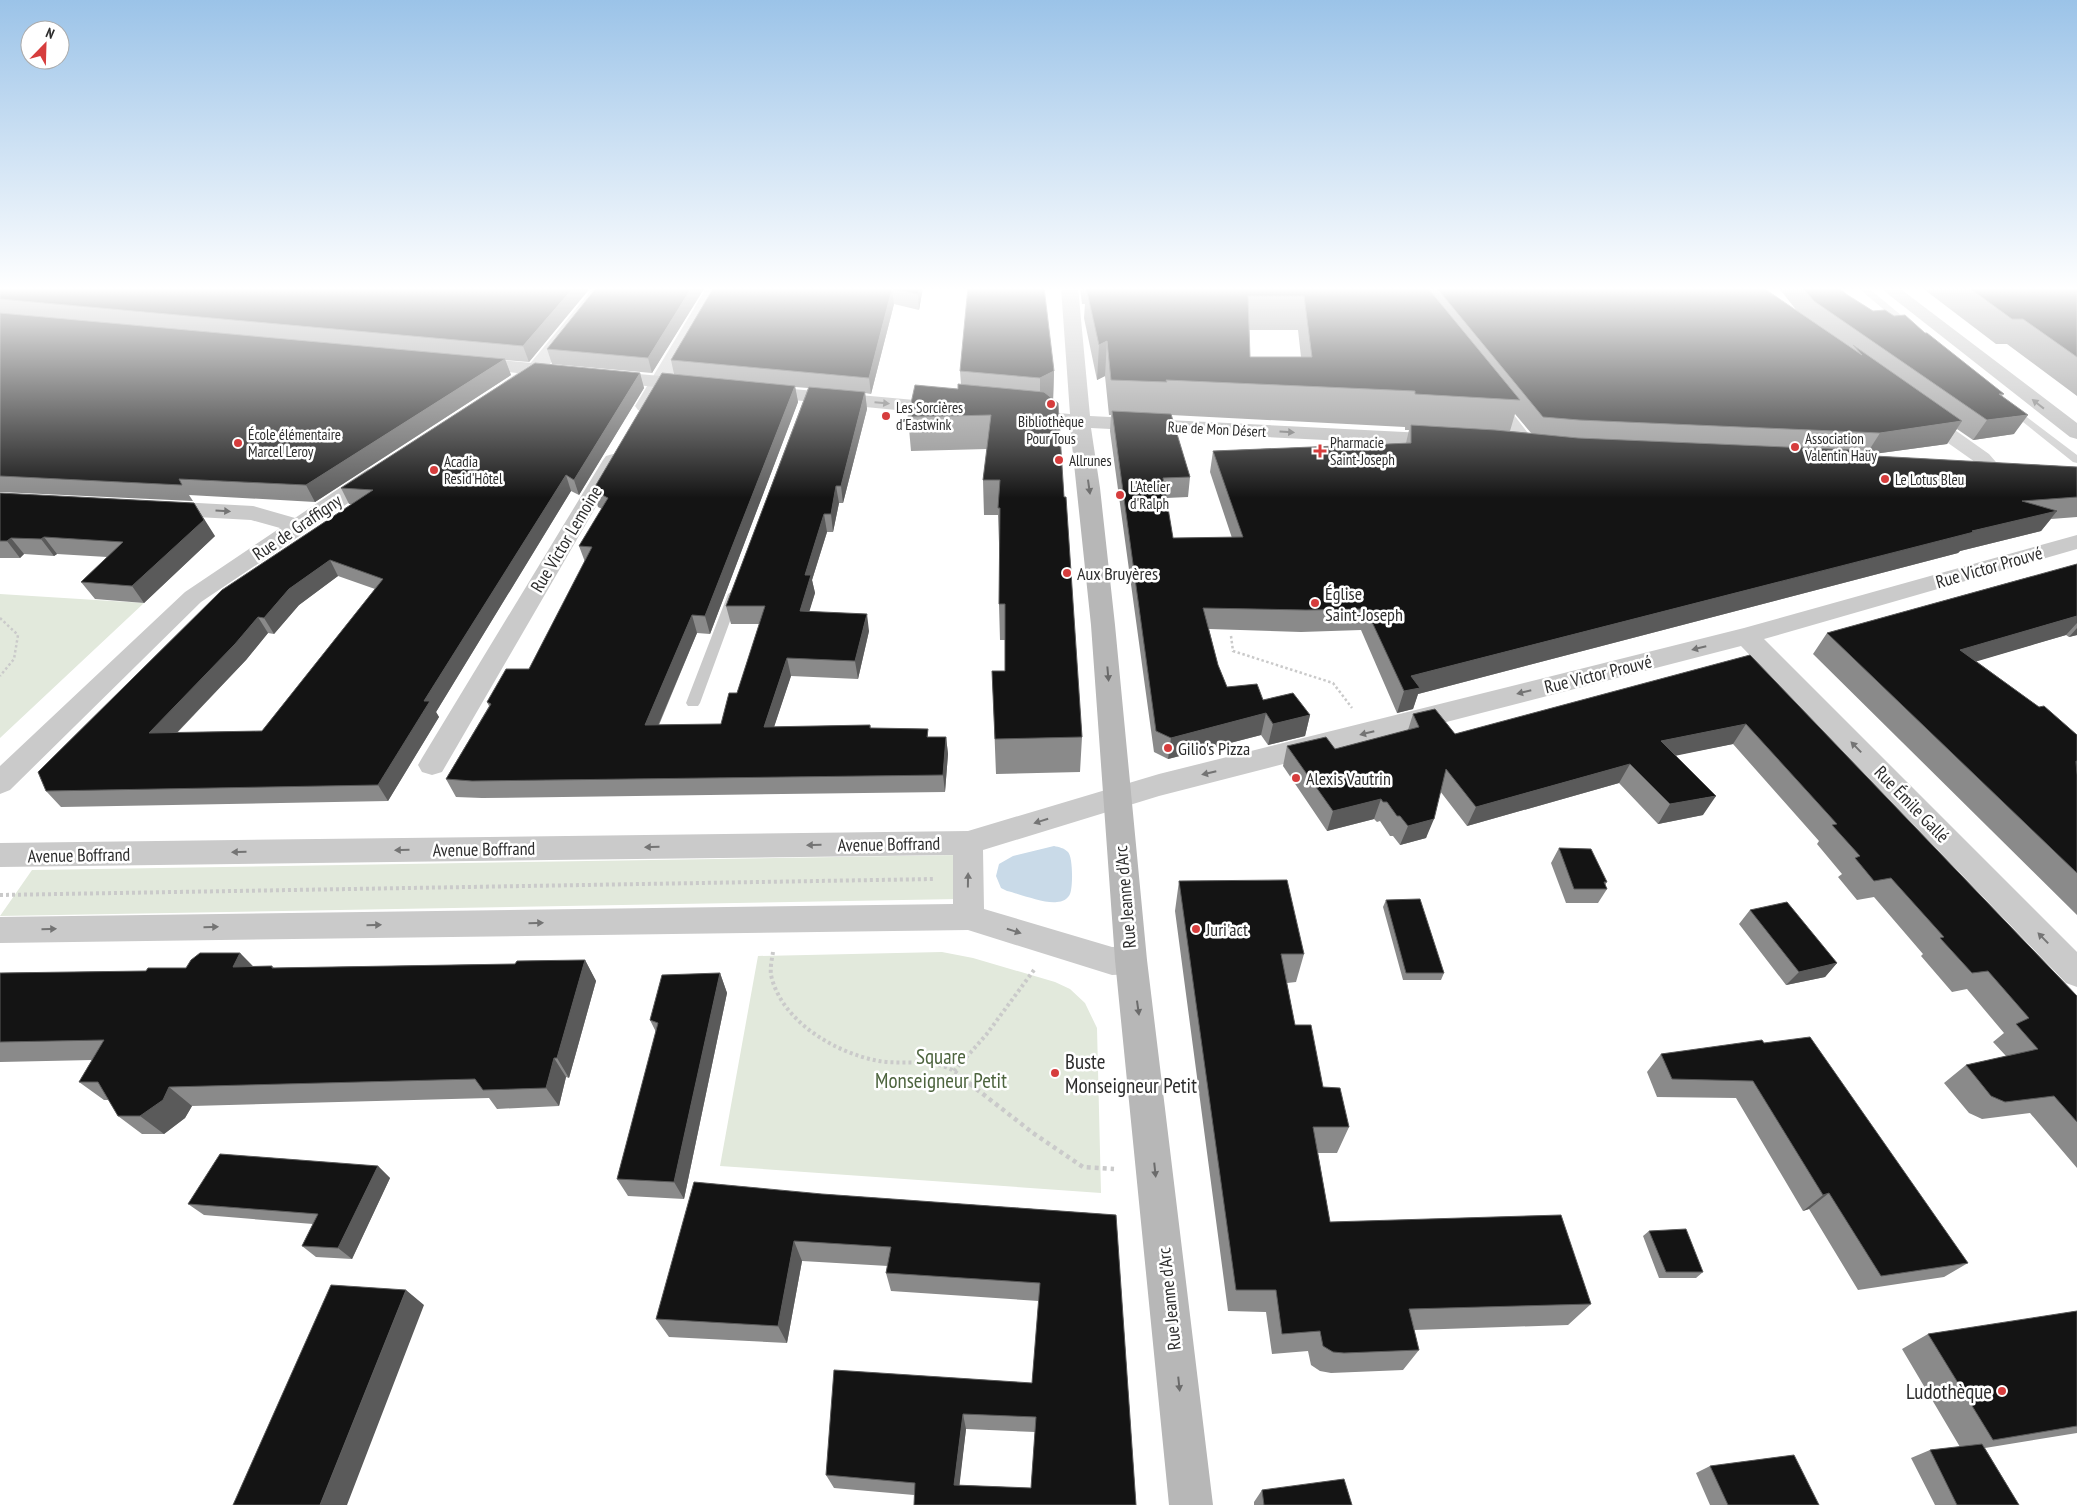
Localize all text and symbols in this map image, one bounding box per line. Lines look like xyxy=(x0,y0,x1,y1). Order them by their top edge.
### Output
north arrow xyxy=(20,20,70,70)
text: N xyxy=(43,23,57,43)
place label: Les Sorcières d'Eastwink xyxy=(896,398,963,434)
marker: Bibliothèque Pour Tous xyxy=(1045,398,1057,410)
one-way arrow xyxy=(2032,398,2045,409)
one-way arrow xyxy=(874,399,890,407)
marker: Les Sorcières d'Eastwink xyxy=(880,410,892,422)
place label: Bibliothèque Pour Tous xyxy=(1018,412,1084,448)
street label: Rue de Mon Désert xyxy=(1167,417,1267,441)
place label: École élémentaire Marcel Leroy xyxy=(248,425,341,461)
one-way arrow xyxy=(1279,429,1295,437)
place label: Association Valentin Haüy xyxy=(1804,429,1877,465)
place label: Pharmacie Saint-Joseph xyxy=(1330,433,1395,469)
marker: École élémentaire Marcel Leroy xyxy=(232,437,244,449)
marker: Association Valentin Haüy xyxy=(1789,441,1801,453)
marker: Pharmacie Saint-Joseph xyxy=(1314,445,1326,457)
place label: Allrunes xyxy=(1069,451,1112,470)
place label: Acadia Resid'Hôtel xyxy=(444,452,503,488)
marker: Allrunes xyxy=(1053,454,1065,466)
marker: Acadia Resid'Hôtel xyxy=(428,464,440,476)
place label: Le Lotus Bleu xyxy=(1895,470,1964,489)
marker: Le Lotus Bleu xyxy=(1879,473,1891,485)
place label: L'Atelier d'Ralph xyxy=(1130,477,1171,513)
one-way arrow xyxy=(1085,479,1093,495)
street label: Rue Victor Lemoine xyxy=(525,482,607,596)
street label: Rue de Graffigny xyxy=(248,489,346,565)
marker: L'Atelier d'Ralph xyxy=(1114,489,1126,501)
one-way arrow xyxy=(216,508,232,516)
street label: Rue Victor Prouvé xyxy=(1933,541,2045,593)
place label: Aux Bruyères xyxy=(1077,562,1158,585)
marker: Aux Bruyères xyxy=(1061,567,1073,579)
place label: Église Saint-Joseph xyxy=(1325,582,1403,626)
marker: Église Saint-Joseph xyxy=(1309,597,1321,609)
one-way arrow xyxy=(1691,644,1706,652)
street label: Rue Victor Prouvé xyxy=(1542,650,1654,698)
one-way arrow xyxy=(1104,666,1112,682)
one-way arrow xyxy=(1517,689,1532,697)
one-way arrow xyxy=(1359,729,1374,737)
place label: Gilio's Pizza xyxy=(1178,737,1250,760)
one-way arrow xyxy=(1850,741,1862,753)
marker: Gilio's Pizza xyxy=(1162,742,1174,754)
street label: Rue Émile Gallé xyxy=(1870,761,1954,847)
place label: Alexis Vautrin xyxy=(1306,767,1391,790)
one-way arrow xyxy=(1202,769,1217,777)
marker: Alexis Vautrin xyxy=(1290,772,1302,784)
one-way arrow xyxy=(1034,817,1049,825)
street label: Avenue Boffrand xyxy=(838,832,940,856)
street label: Avenue Boffrand xyxy=(433,837,535,861)
one-way arrow xyxy=(806,841,822,849)
street label: Avenue Boffrand xyxy=(28,843,130,867)
one-way arrow xyxy=(644,843,660,851)
street label: Rue Jeanne d'Arc xyxy=(1109,844,1141,949)
one-way arrow xyxy=(394,846,410,854)
one-way arrow xyxy=(231,849,247,857)
one-way arrow xyxy=(965,872,973,888)
place label: Juri'act xyxy=(1205,918,1248,941)
one-way arrow xyxy=(528,919,544,927)
one-way arrow xyxy=(366,921,382,929)
one-way arrow xyxy=(203,923,219,931)
marker: Juri'act xyxy=(1190,923,1202,935)
one-way arrow xyxy=(41,925,57,933)
one-way arrow xyxy=(1007,927,1022,935)
one-way arrow xyxy=(2037,933,2049,945)
one-way arrow xyxy=(1134,1001,1142,1017)
park label: Square Monseigneur Petit xyxy=(875,1043,1007,1094)
place label: Buste Monseigneur Petit xyxy=(1065,1048,1197,1099)
marker: Buste Monseigneur Petit xyxy=(1049,1067,1061,1079)
one-way arrow xyxy=(1151,1162,1159,1178)
street label: Rue Jeanne d'Arc xyxy=(1152,1246,1186,1351)
one-way arrow xyxy=(1175,1376,1183,1392)
place label: Ludothèque xyxy=(1906,1378,1992,1405)
marker: Ludothèque xyxy=(1996,1385,2008,1397)

